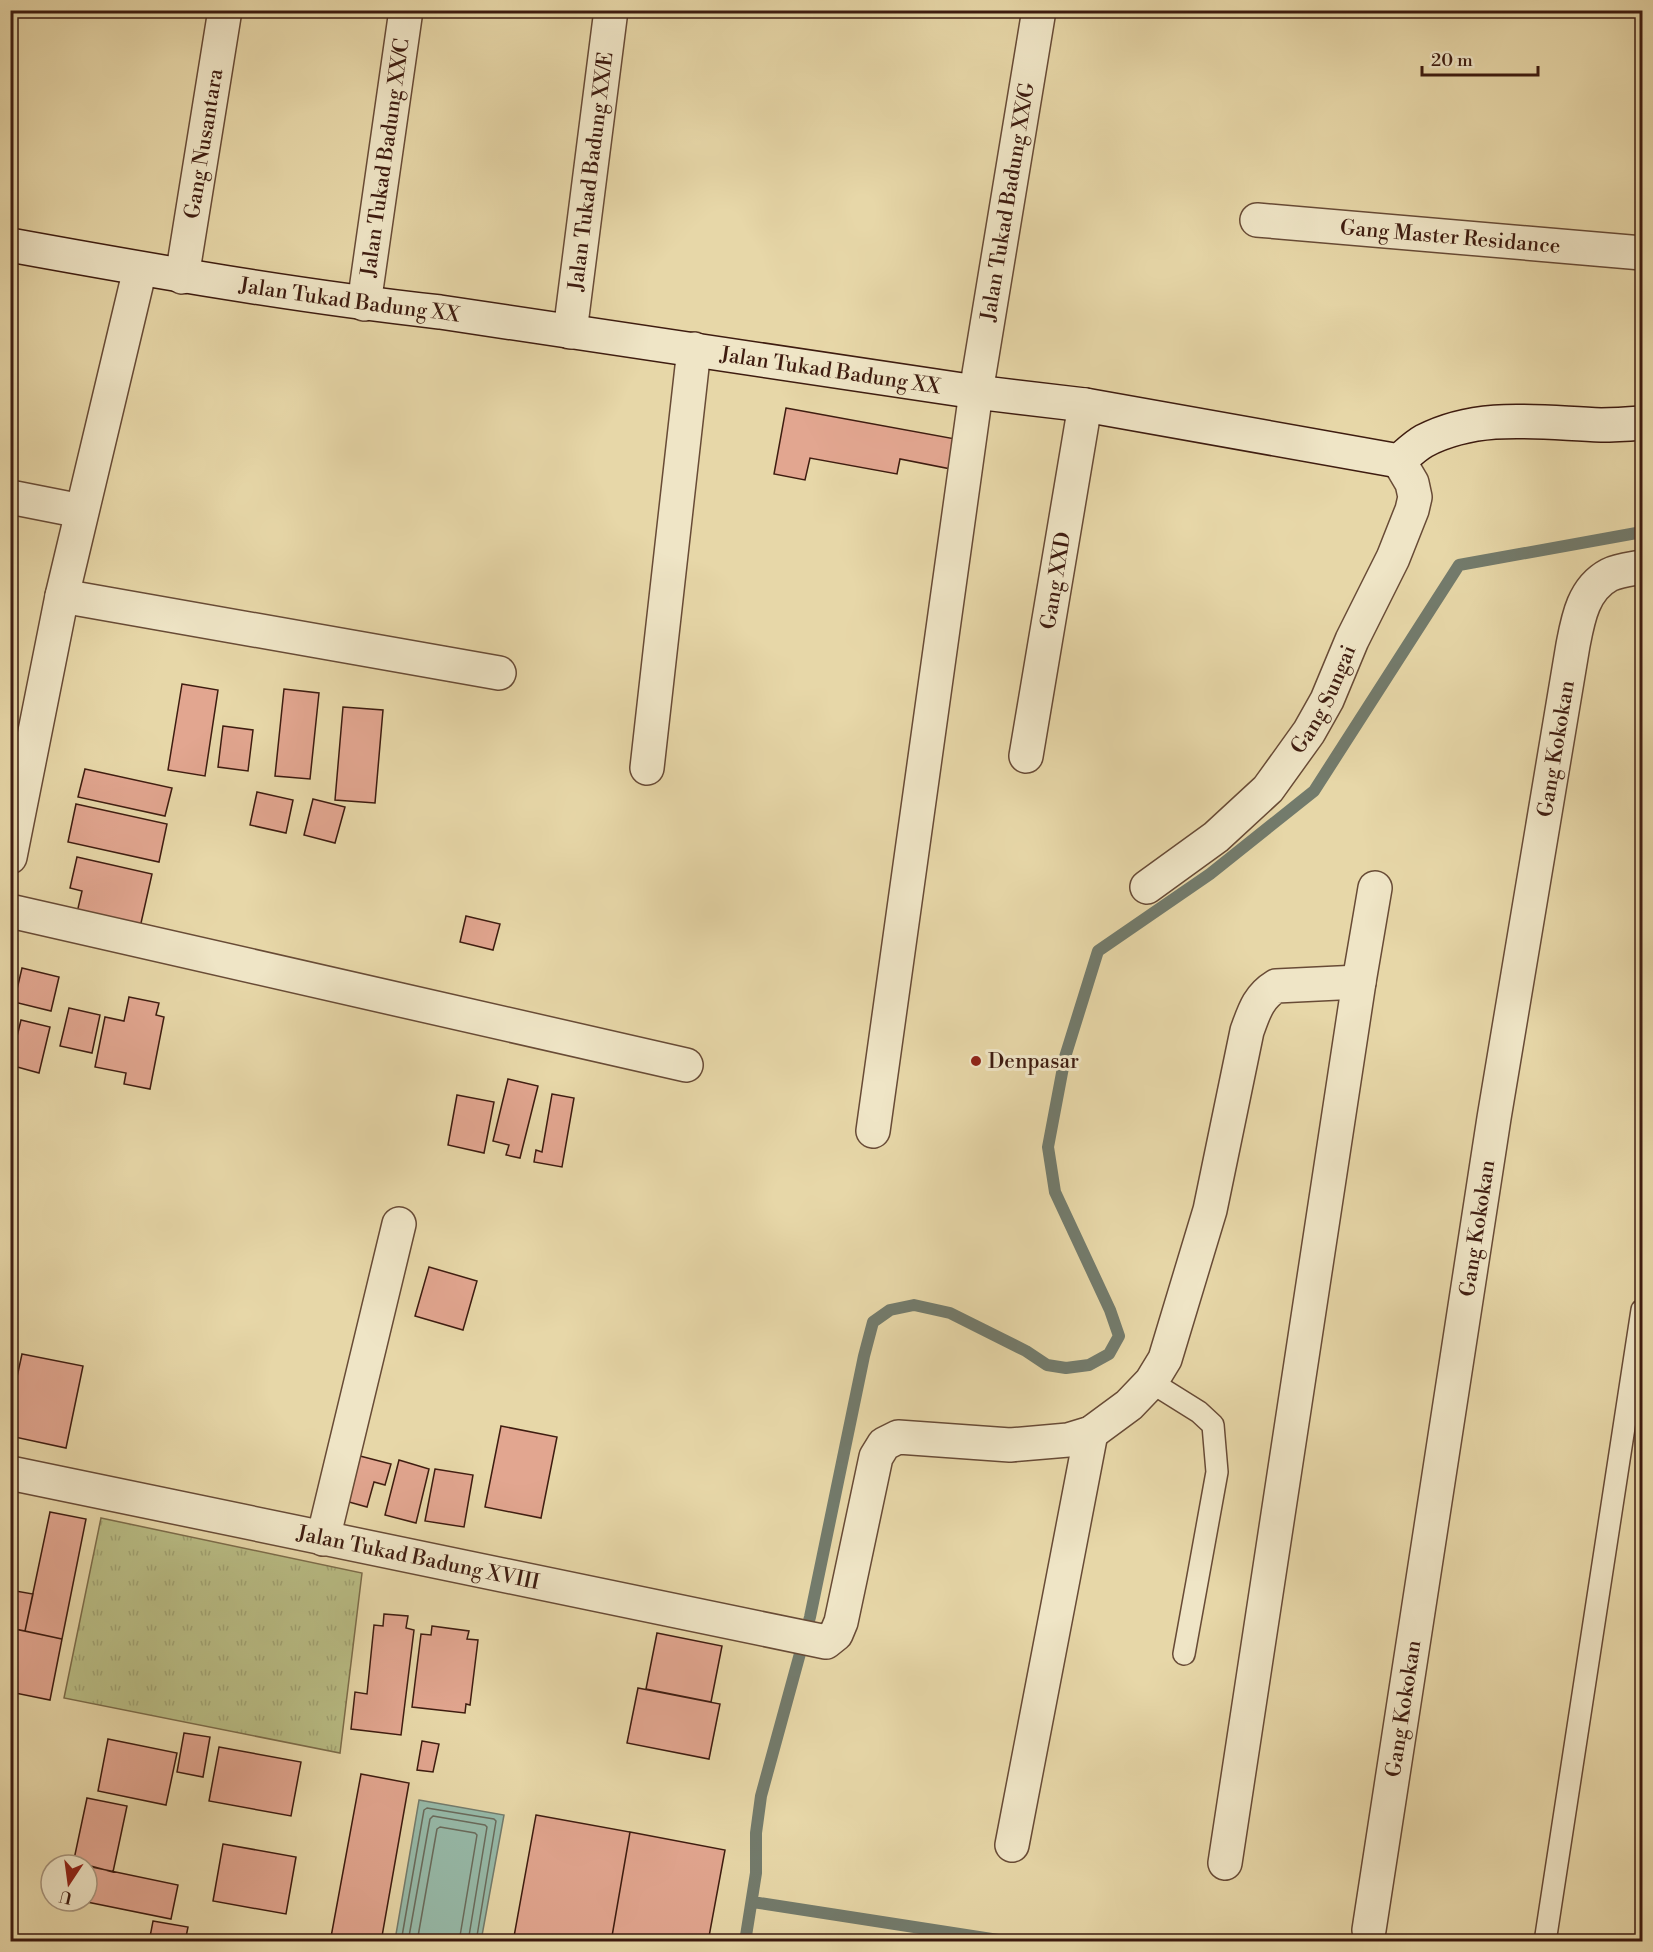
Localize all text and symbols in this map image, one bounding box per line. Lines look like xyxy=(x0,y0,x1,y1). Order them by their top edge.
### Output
street label: Jalan Tukad Badung XX/C xyxy=(356,37,416,280)
scale bar xyxy=(1422,39,1538,77)
text: 20 m xyxy=(1431,49,1473,72)
street label: Jalan Tukad Badung XX/E xyxy=(563,50,620,293)
street label: Gang Nusantara xyxy=(180,67,229,221)
street label: Jalan Tukad Badung XX/G xyxy=(976,80,1041,324)
street label: Gang Master Residance xyxy=(1339,215,1562,260)
street label: Jalan Tukad Badung XX xyxy=(236,273,462,329)
street label: Jalan Tukad Badung XX xyxy=(717,342,943,401)
street label: Gang XXD xyxy=(1036,530,1077,631)
street label: Gang Sungai xyxy=(1285,641,1362,759)
street label: Gang Kokokan xyxy=(1532,678,1581,819)
place label: Denpasar xyxy=(988,1049,1079,1075)
marker: Denpasar xyxy=(969,1054,983,1068)
street label: Gang Kokokan xyxy=(1455,1158,1501,1299)
street label: Jalan Tukad Badung XVIII xyxy=(294,1521,542,1596)
street label: Gang Kokokan xyxy=(1381,1638,1428,1779)
north arrow xyxy=(39,1853,99,1913)
text: U xyxy=(57,1885,74,1908)

